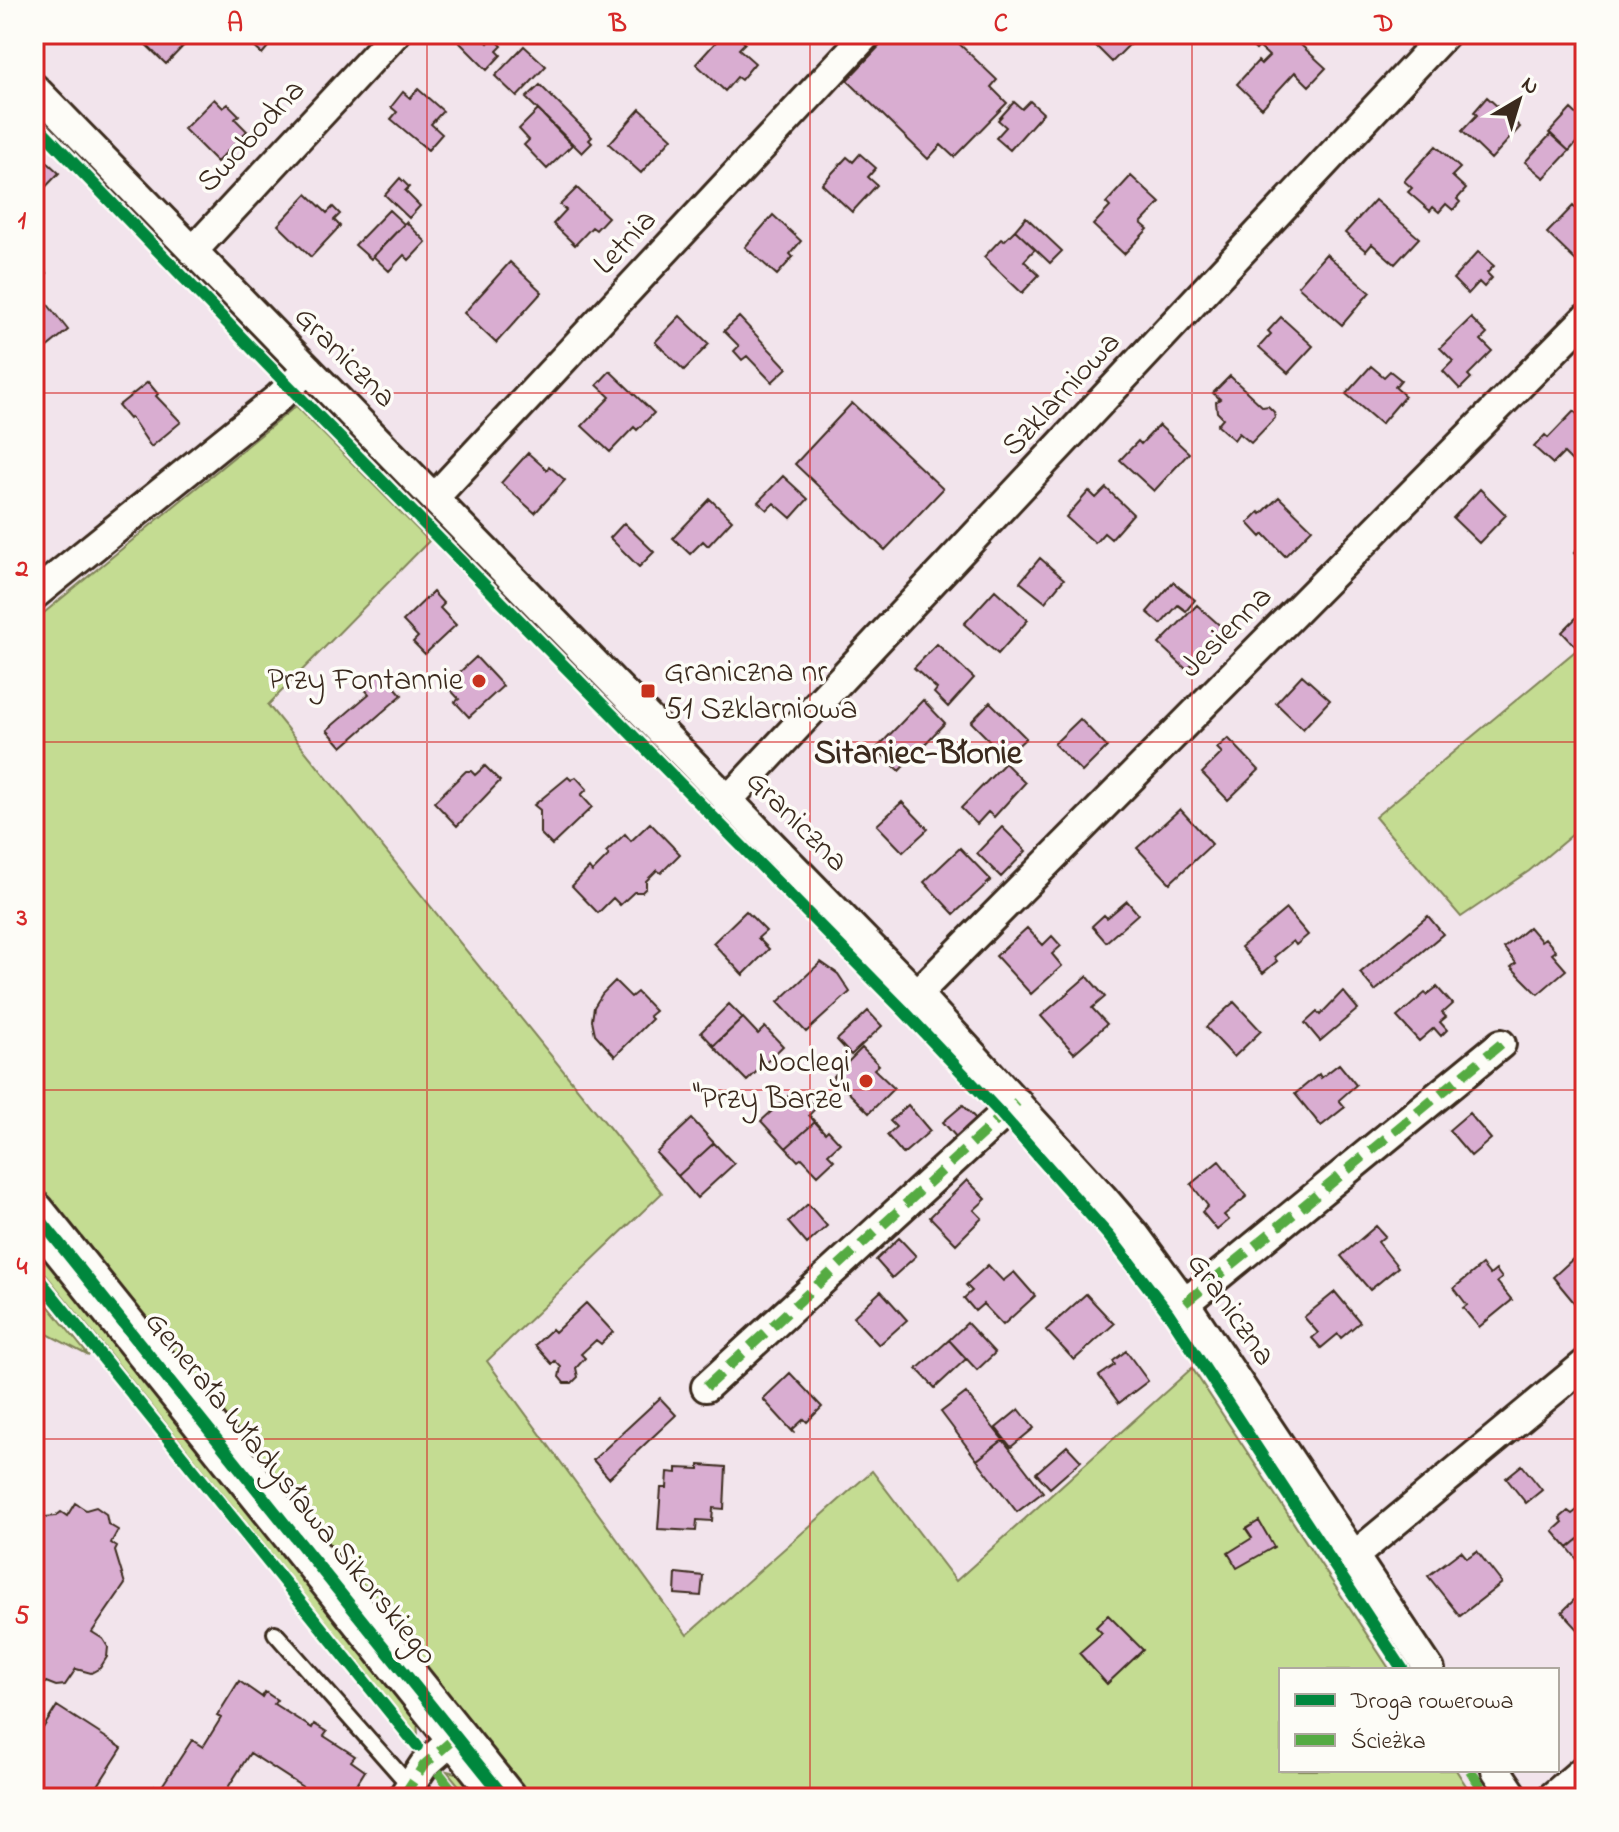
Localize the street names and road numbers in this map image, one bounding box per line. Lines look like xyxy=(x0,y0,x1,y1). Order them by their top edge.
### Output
street label: Swobodna xyxy=(187,69,317,205)
street label: Letnia xyxy=(583,199,669,287)
street label: Graniczna xyxy=(282,296,406,420)
street label: Szklarniowa xyxy=(991,322,1133,468)
street label: Jesienna xyxy=(1170,576,1284,690)
street label: Graniczna xyxy=(734,760,858,884)
street label: Graniczna xyxy=(1174,1243,1286,1377)
street label: Generała Władysława Sikorskiego xyxy=(132,1301,448,1677)

